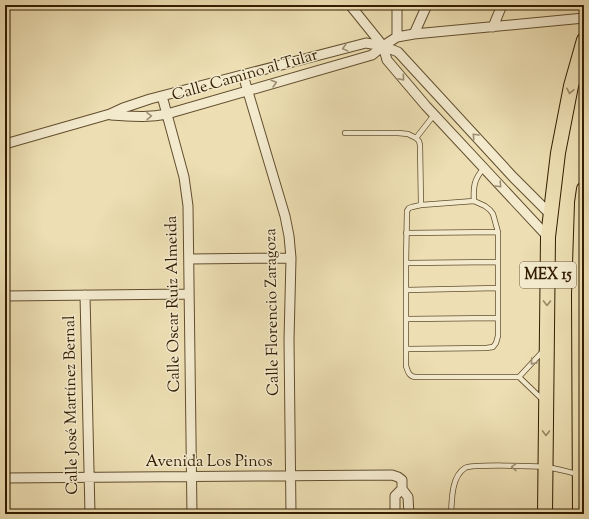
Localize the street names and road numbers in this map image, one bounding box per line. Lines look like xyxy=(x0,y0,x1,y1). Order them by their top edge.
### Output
street label: Calle Camino al Tular xyxy=(169,44,321,108)
street label: Calle Oscar Ruiz Almeida xyxy=(161,215,187,392)
street label: Calle Florencio Zaragoza xyxy=(260,227,286,396)
road number: MEX 15 xyxy=(520,262,576,288)
street label: Calle José Martínez Bernal xyxy=(59,315,85,495)
street label: Avenida Los Pinos xyxy=(145,451,273,474)

